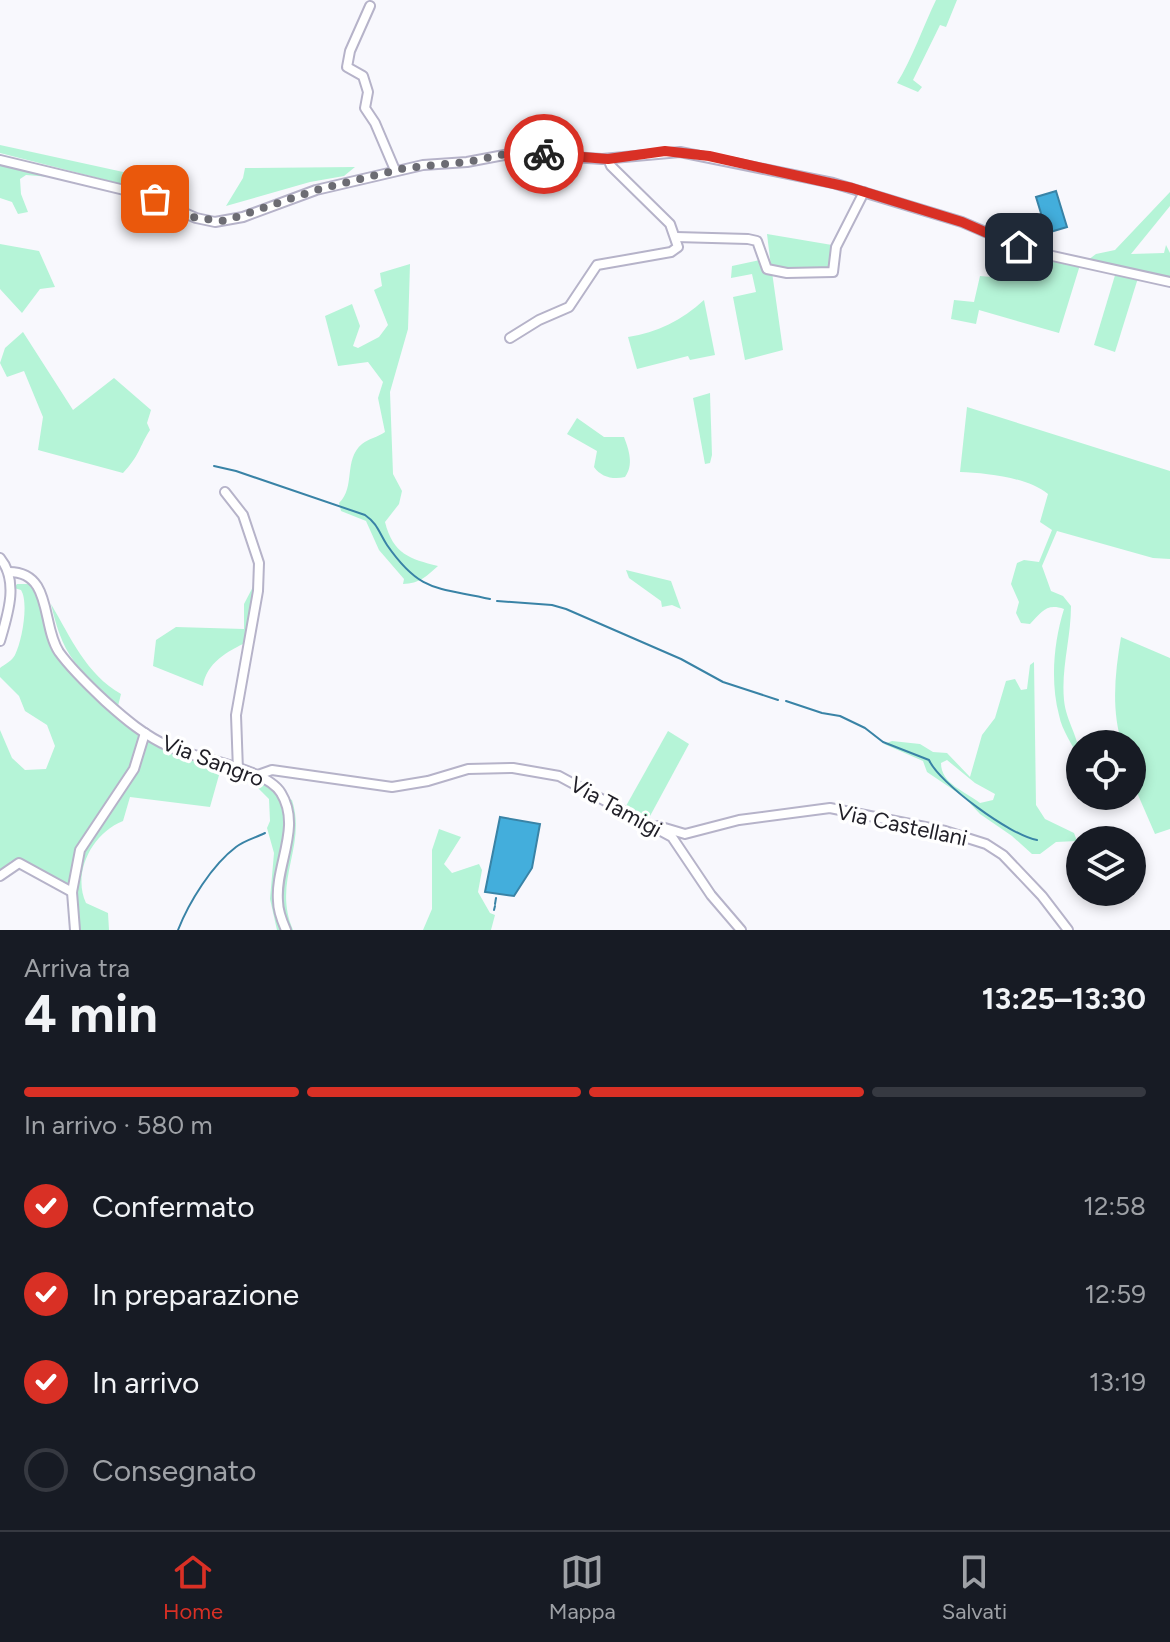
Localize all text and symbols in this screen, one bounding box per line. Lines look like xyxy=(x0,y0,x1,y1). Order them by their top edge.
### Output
courier xyxy=(504,114,584,194)
icon: bike xyxy=(522,132,566,176)
pin xyxy=(121,165,189,233)
icon: bag xyxy=(133,177,177,221)
pin xyxy=(985,213,1053,281)
icon: home xyxy=(997,225,1041,269)
street label: Via Sangro xyxy=(158,729,268,793)
map controls xyxy=(1066,730,1146,906)
button: locate xyxy=(1066,730,1146,810)
street label: Via Tamigi xyxy=(565,771,667,843)
street label: Via Castellani xyxy=(834,798,970,852)
button: layers xyxy=(1066,826,1146,906)
text: Arriva tra xyxy=(24,952,130,984)
text: 13:25–13:30 xyxy=(982,980,1146,1017)
text: 4 min xyxy=(24,983,158,1045)
text: In arrivo · 580 m xyxy=(24,1109,213,1141)
icon: check xyxy=(24,1184,68,1228)
text: Confermato xyxy=(92,1188,255,1225)
text: 12:58 xyxy=(1083,1190,1146,1222)
icon: check xyxy=(24,1272,68,1316)
text: In preparazione xyxy=(92,1276,299,1313)
text: 12:59 xyxy=(1084,1278,1146,1310)
icon: check xyxy=(24,1360,68,1404)
text: In arrivo xyxy=(92,1364,199,1401)
text: 13:19 xyxy=(1089,1366,1146,1398)
text: Consegnato xyxy=(92,1452,256,1489)
tab: Home xyxy=(163,1550,223,1625)
tab: Mappa xyxy=(549,1550,616,1625)
tab: Salvati xyxy=(942,1550,1007,1625)

